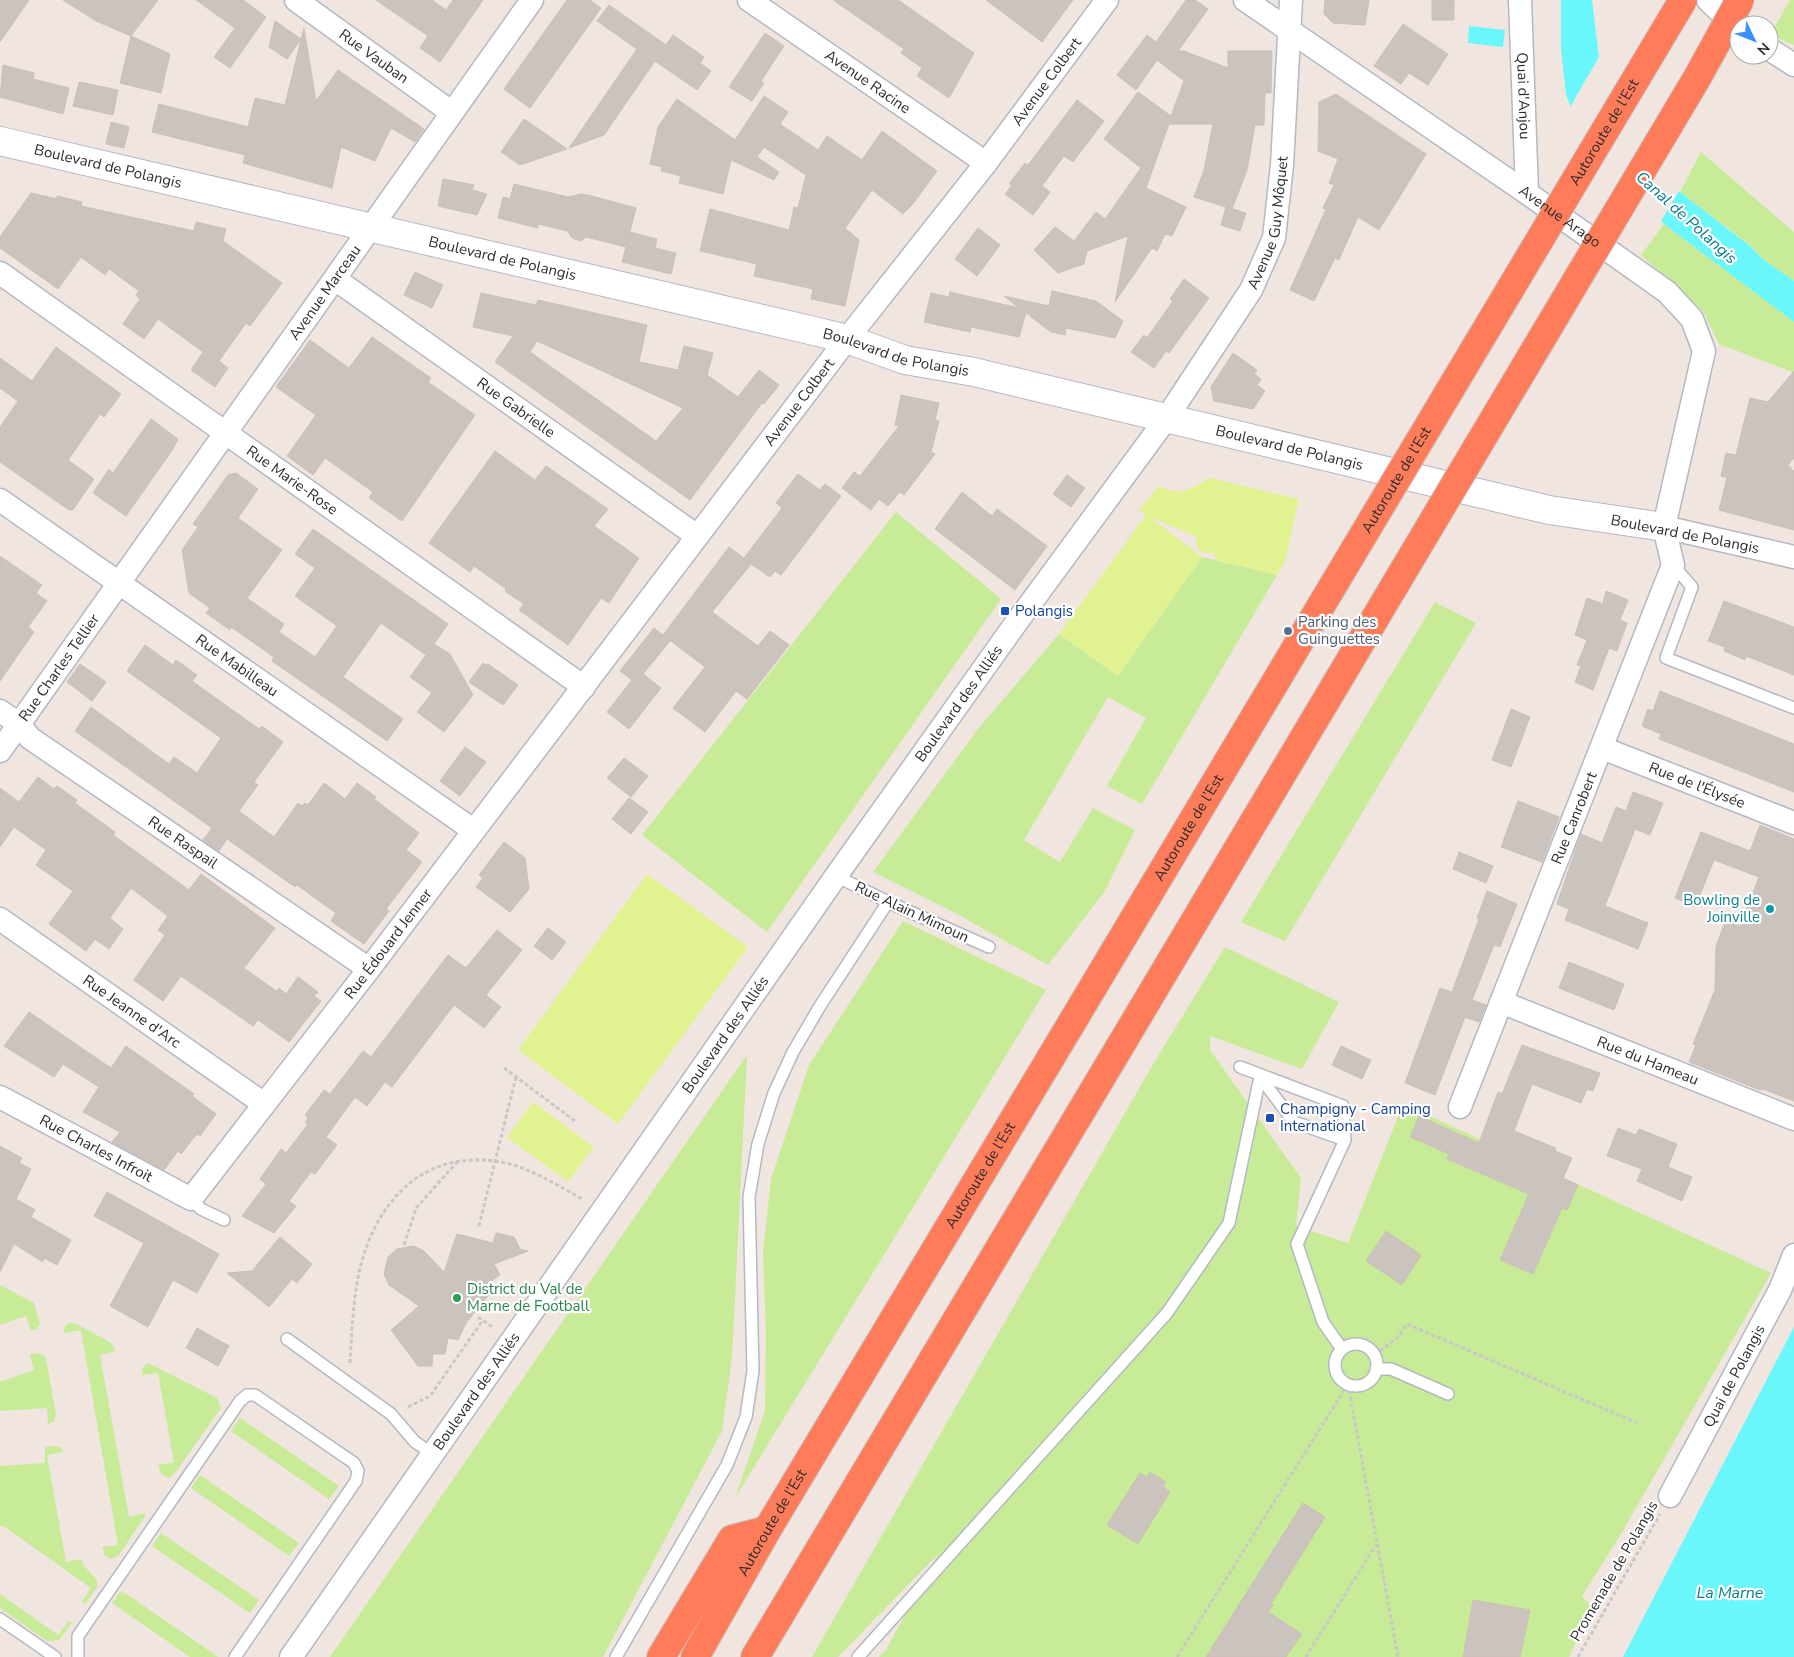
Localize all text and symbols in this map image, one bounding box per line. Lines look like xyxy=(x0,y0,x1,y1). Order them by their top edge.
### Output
north arrow xyxy=(1729,15,1779,65)
street label: Rue Vauban xyxy=(335,24,413,88)
street label: Avenue Colbert xyxy=(1007,33,1086,130)
text: N xyxy=(1753,38,1774,59)
street label: Avenue Racine xyxy=(821,45,914,118)
street label: Quai d'Anjou xyxy=(1512,52,1535,140)
street label: Autoroute de l’Est xyxy=(1564,74,1644,189)
street label: Boulevard de Polangis xyxy=(32,139,184,193)
street label: Avenue Guy Môquet xyxy=(1243,155,1293,292)
water label: Canal de Polangis xyxy=(1631,166,1742,269)
street label: Avenue Arago xyxy=(1515,180,1605,252)
street label: Boulevard de Polangis xyxy=(427,231,578,285)
street label: Avenue Marceau xyxy=(284,241,365,344)
street label: Boulevard de Polangis xyxy=(821,324,971,381)
street label: Avenue Colbert xyxy=(759,354,839,450)
street label: Rue Gabrielle xyxy=(473,373,559,442)
street label: Boulevard de Polangis xyxy=(1214,420,1365,475)
street label: Autoroute de l’Est xyxy=(1357,422,1436,537)
street label: Rue Marie-Rose xyxy=(242,441,342,519)
street label: Boulevard de Polangis xyxy=(1609,510,1761,558)
place label: Polangis xyxy=(1015,601,1073,621)
marker: Polangis xyxy=(999,605,1011,617)
street label: Rue Charles Tellier xyxy=(14,610,104,726)
place label: Parking des Guinguettes xyxy=(1298,612,1380,649)
marker: Parking des Guinguettes xyxy=(1282,625,1294,637)
street label: Rue Mabilleau xyxy=(192,630,282,701)
street label: Boulevard des Alliés xyxy=(910,641,1007,766)
street label: Rue de l'Élysée xyxy=(1646,757,1748,813)
street label: Rue Canrobert xyxy=(1546,768,1602,867)
street label: Autoroute de l’Est xyxy=(1149,770,1228,884)
street label: Rue Raspail xyxy=(144,811,222,873)
street label: Rue Alain Mimoun xyxy=(852,877,972,947)
street label: Rue Édouard Jenner xyxy=(340,884,437,1003)
place label: Bowling de Joinville xyxy=(1683,890,1760,927)
marker: Bowling de Joinville xyxy=(1764,903,1776,915)
street label: Rue Jeanne d'Arc xyxy=(79,970,185,1053)
street label: Boulevard des Alliés xyxy=(677,972,773,1097)
street label: Rue du Hameau xyxy=(1594,1031,1702,1090)
place label: Champigny - Camping International xyxy=(1280,1099,1431,1136)
street label: Rue Charles Infroit xyxy=(36,1110,157,1187)
marker: Champigny - Camping International xyxy=(1264,1112,1276,1124)
street label: Autoroute de l’Est xyxy=(941,1118,1020,1232)
place label: District du Val de Marne de Football xyxy=(467,1279,590,1316)
marker: District du Val de Marne de Football xyxy=(451,1292,463,1304)
street label: Quai de Polangis xyxy=(1698,1321,1770,1431)
street label: Boulevard des Alliés xyxy=(428,1329,524,1454)
street label: Autoroute de l’Est xyxy=(733,1465,812,1580)
street label: Promenade de Polangis xyxy=(1566,1497,1662,1645)
water label: La Marne xyxy=(1697,1582,1764,1604)

